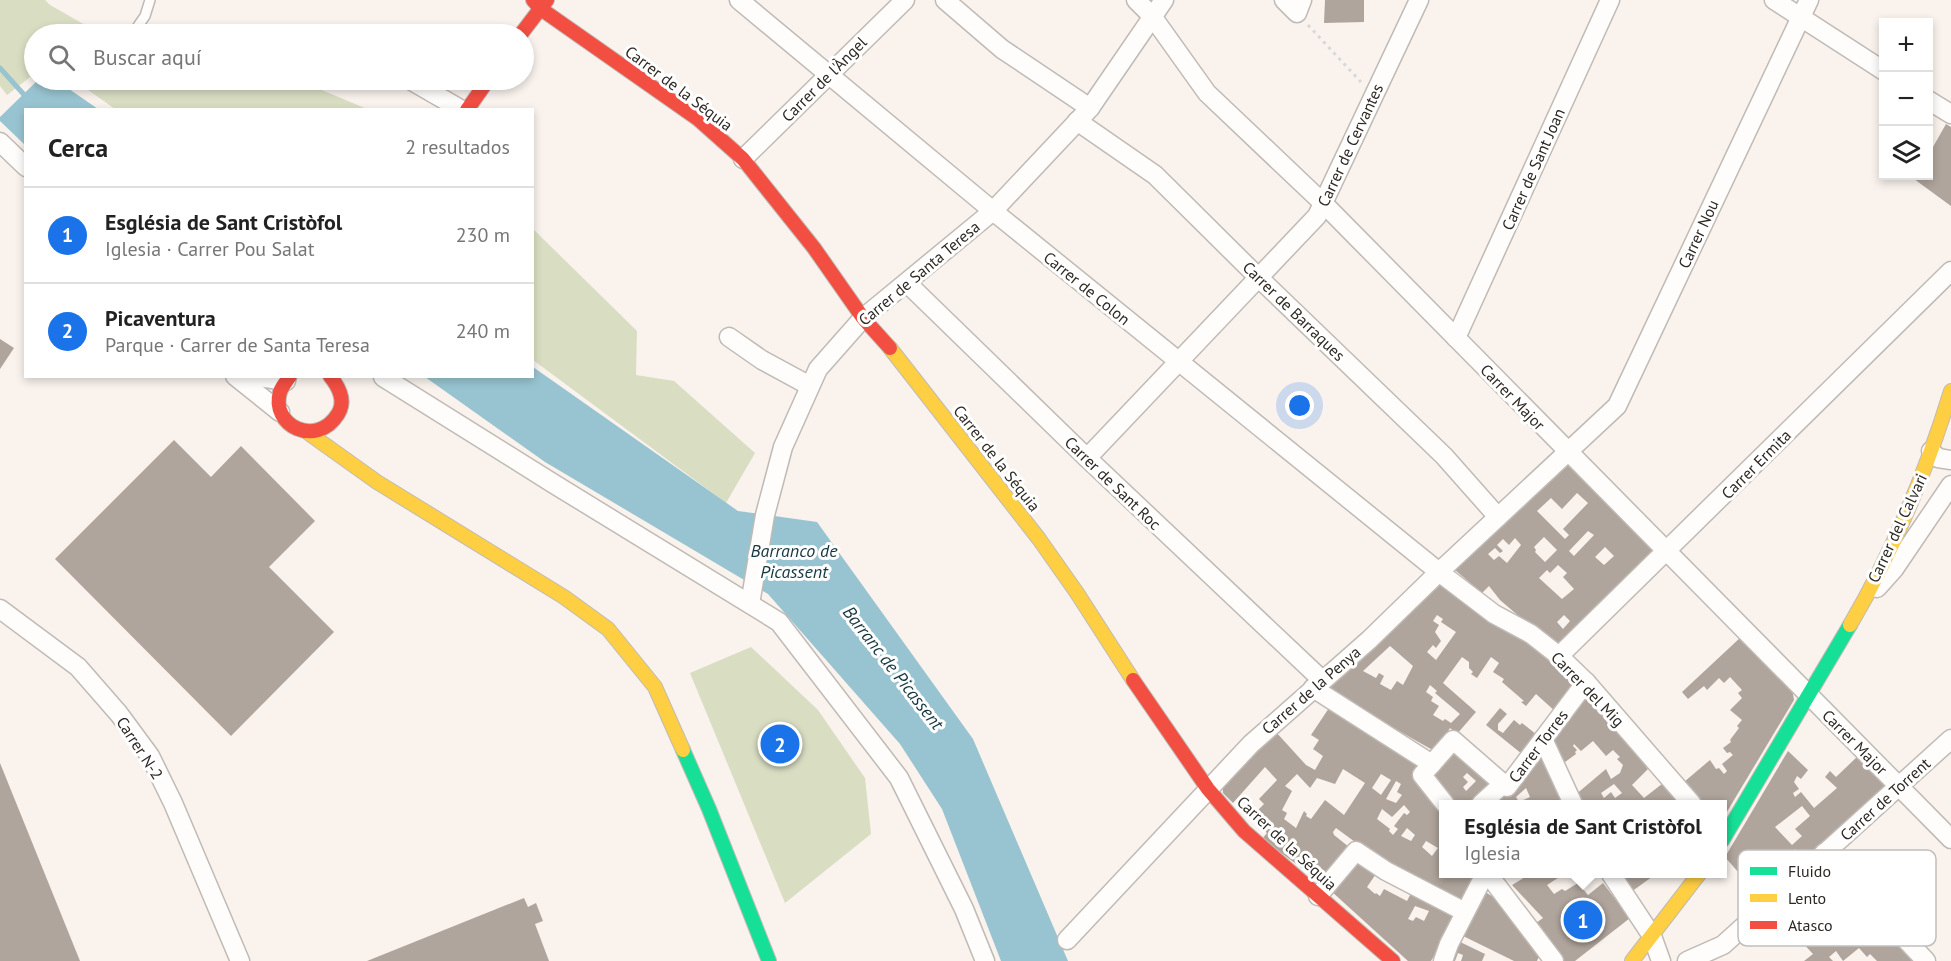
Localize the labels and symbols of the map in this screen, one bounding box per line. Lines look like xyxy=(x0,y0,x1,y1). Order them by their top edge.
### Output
street label: Carrer de l'Àngel xyxy=(777,32,871,126)
street label: Carrer de la Séquia xyxy=(621,41,737,135)
street label: Carrer de Cervantes xyxy=(1313,80,1387,210)
street label: Carrer de Sant Joan xyxy=(1497,105,1569,233)
street label: Carrer Nou xyxy=(1673,196,1723,272)
street label: Carrer de Santa Teresa xyxy=(854,216,984,330)
street label: Carrer de Colon xyxy=(1040,247,1134,329)
street label: Carrer de Barraques xyxy=(1239,257,1350,365)
street label: Carrer Major xyxy=(1476,360,1550,435)
your location xyxy=(1285,391,1314,420)
street label: Carrer de la Séquia xyxy=(949,401,1045,515)
street label: Carrer Ermita xyxy=(1717,425,1795,503)
street label: Carrer de Sant Roc xyxy=(1061,432,1165,534)
street label: Carrer del Calvari xyxy=(1863,470,1931,586)
water label: Barranco de Picassent xyxy=(750,539,838,583)
water label: Barranc de Picassent xyxy=(838,601,950,735)
street label: Carrer de la Penya xyxy=(1258,642,1364,738)
street label: Carrer del Mig xyxy=(1547,647,1629,731)
street label: Carrer Torres xyxy=(1504,705,1572,786)
street label: Carrer Major xyxy=(1818,705,1892,779)
street label: Carrer N-2 xyxy=(112,713,168,783)
pin: 2 xyxy=(760,722,800,766)
street label: Carrer de Torrent xyxy=(1836,753,1935,845)
street label: Carrer de la Séquia xyxy=(1233,792,1341,894)
legend xyxy=(1738,850,1936,946)
text: Fluido xyxy=(1788,861,1831,881)
text: Lento xyxy=(1788,888,1826,908)
pin: 1 xyxy=(1564,898,1602,942)
text: Atasco xyxy=(1788,915,1833,935)

